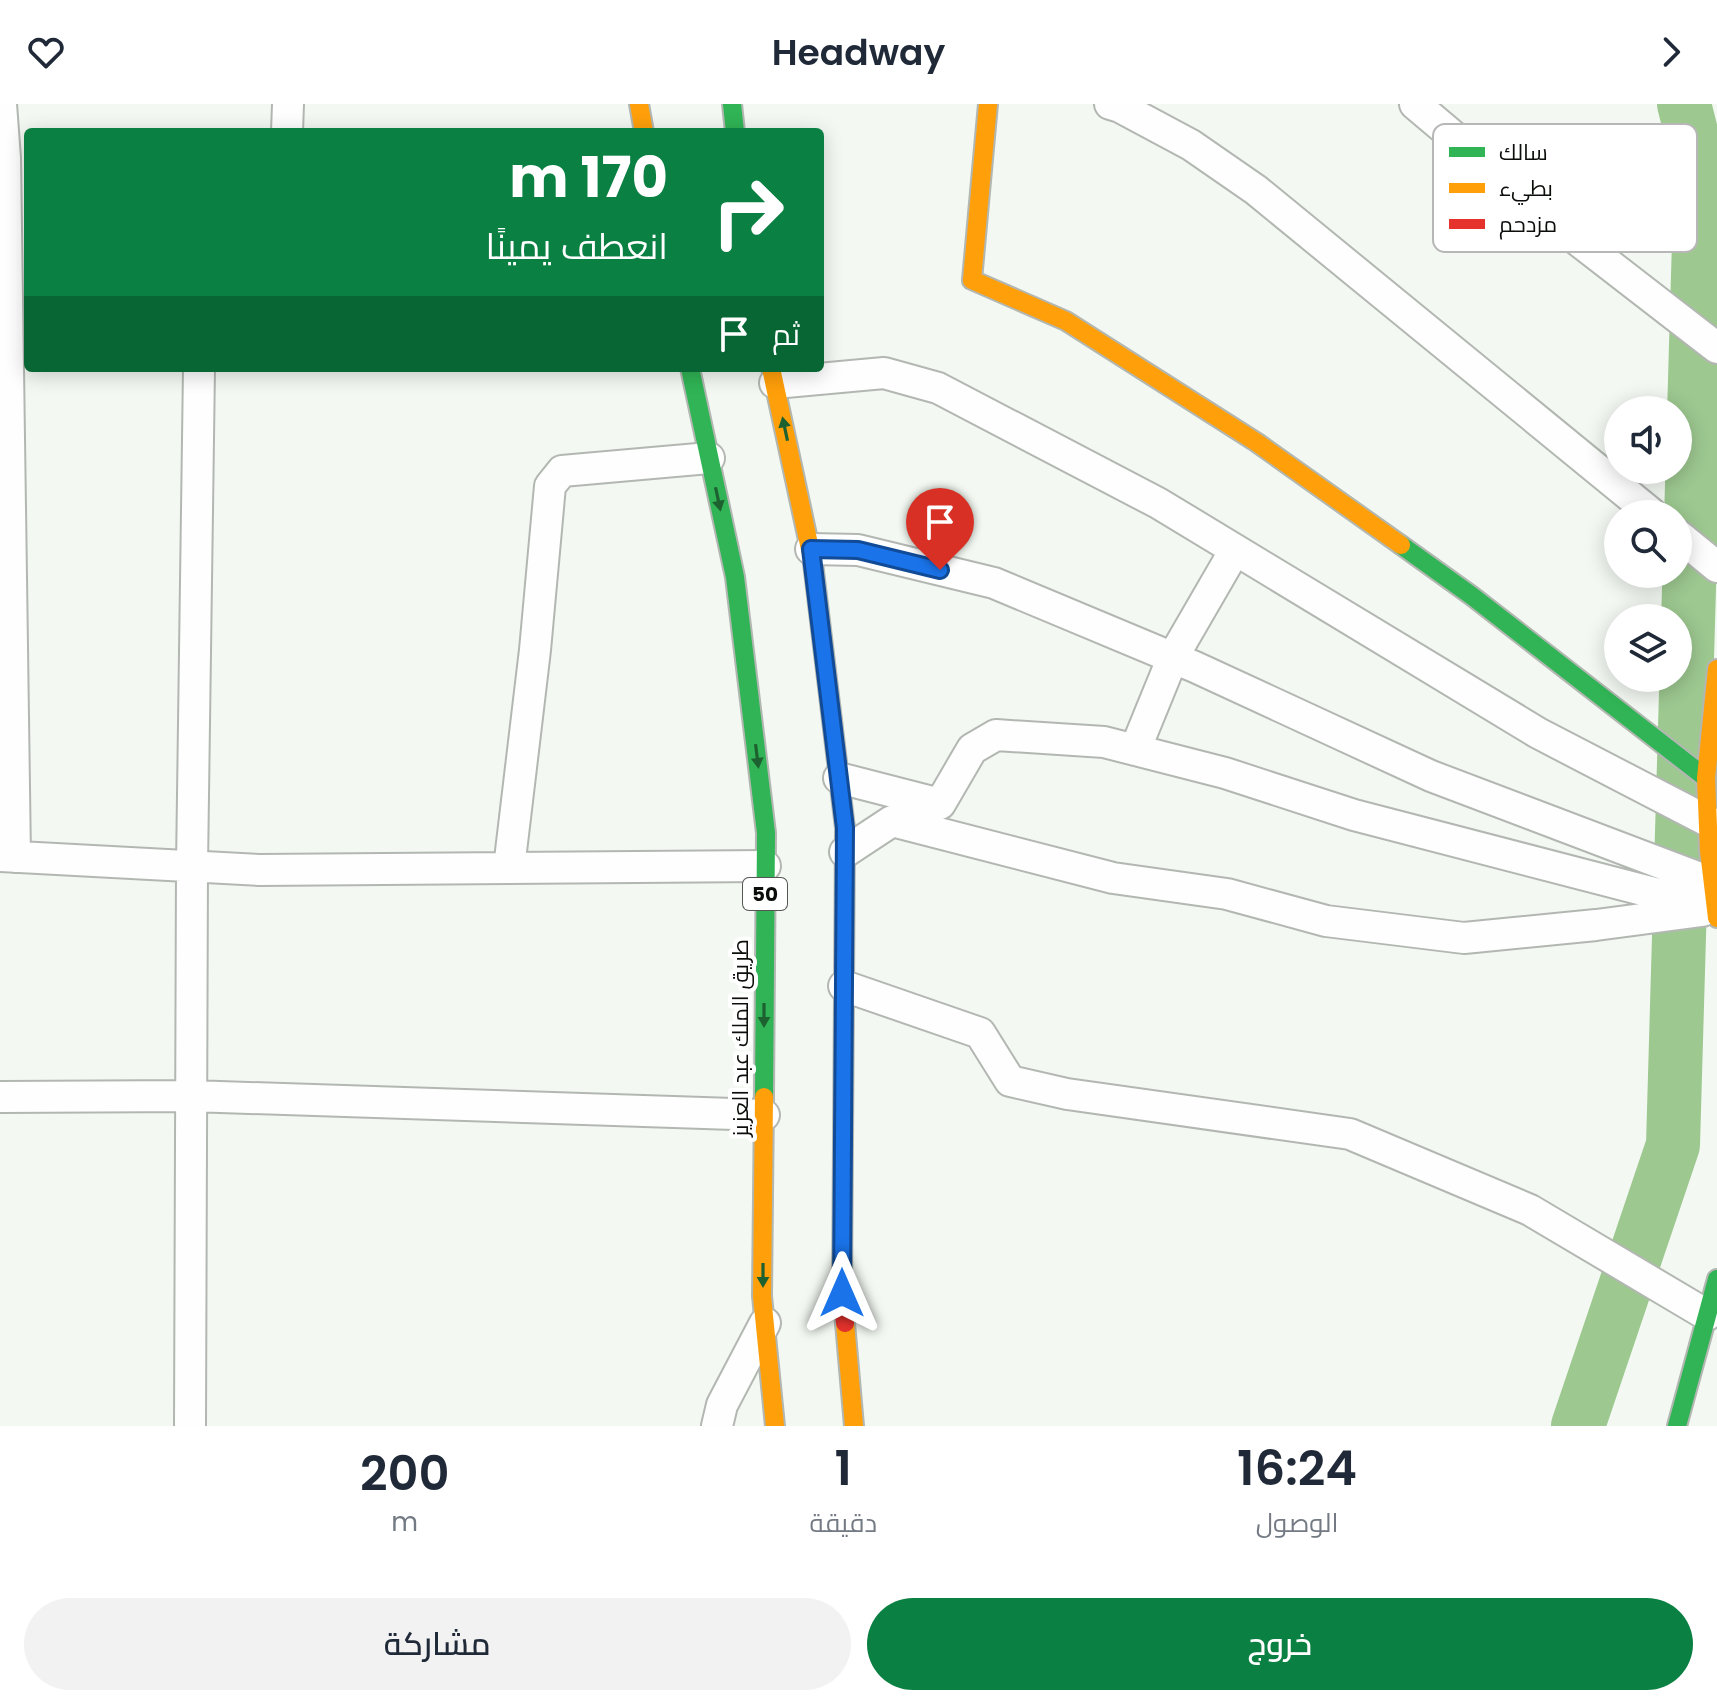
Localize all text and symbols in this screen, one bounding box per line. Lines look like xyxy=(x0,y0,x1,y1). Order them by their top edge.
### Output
text: Headway xyxy=(772,27,945,78)
icon: heart xyxy=(24,30,68,74)
icon: forward xyxy=(1649,30,1693,74)
legend xyxy=(1433,124,1697,252)
text: سالك xyxy=(1499,137,1548,168)
text: 170 m xyxy=(509,138,668,217)
icon: right xyxy=(696,160,800,264)
text: بطيء xyxy=(1499,173,1553,205)
text: مزدحم xyxy=(1499,209,1557,240)
text: انعطف يمينًا xyxy=(486,221,668,272)
icon: arrive xyxy=(712,312,756,356)
text: ثم xyxy=(772,313,800,356)
map controls xyxy=(1604,396,1692,692)
button: sound xyxy=(1604,396,1692,484)
one-way arrow xyxy=(778,417,791,442)
one-way arrow xyxy=(712,487,725,512)
pin xyxy=(906,488,974,570)
icon: arrive xyxy=(918,500,962,544)
button: search xyxy=(1604,500,1692,588)
button: layers xyxy=(1604,604,1692,692)
one-way arrow xyxy=(750,744,763,769)
road number: 50 xyxy=(743,878,787,910)
street label: طريق الملك عبد العزيز xyxy=(725,939,756,1139)
one-way arrow xyxy=(758,1003,770,1028)
position arrow xyxy=(800,1251,884,1335)
one-way arrow xyxy=(756,1263,769,1288)
text: 1 xyxy=(835,1435,852,1502)
text: 16:24 xyxy=(1237,1435,1357,1502)
text: 200 xyxy=(360,1440,450,1507)
text: m xyxy=(391,1504,418,1540)
text: دقيقة xyxy=(809,1505,877,1541)
text: الوصول xyxy=(1256,1505,1338,1541)
button: مشاركة xyxy=(24,1598,851,1690)
button: خروج xyxy=(867,1598,1693,1690)

